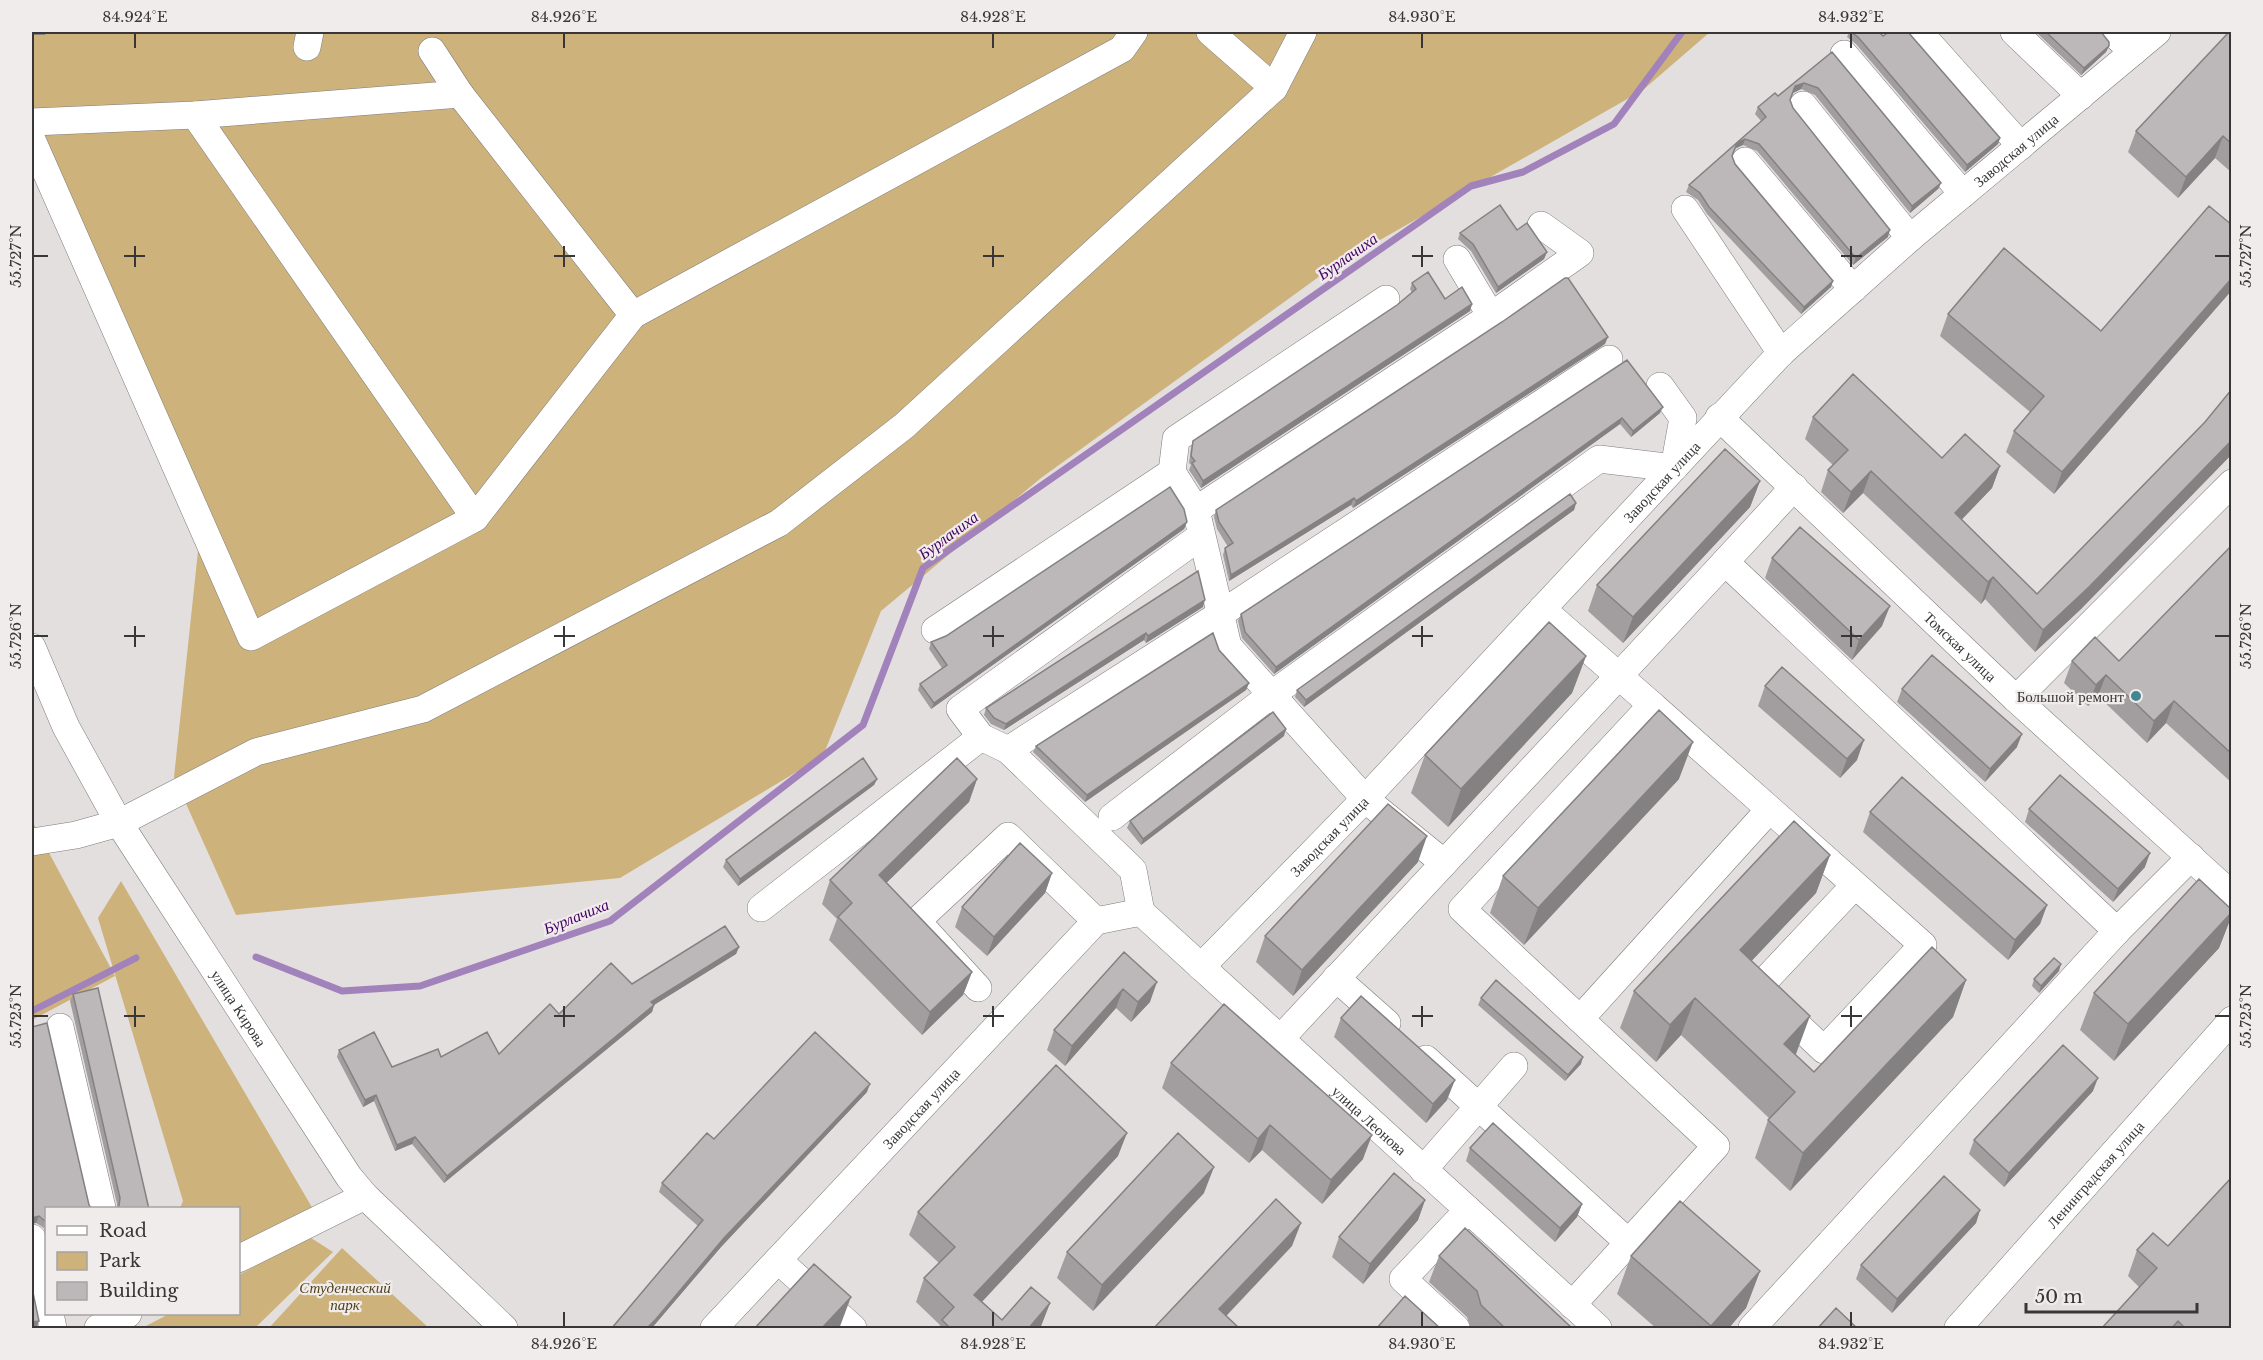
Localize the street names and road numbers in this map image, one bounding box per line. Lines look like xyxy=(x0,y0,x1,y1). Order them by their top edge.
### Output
street label: Заводская улица xyxy=(1969,109,2062,191)
street label: Заводская улица xyxy=(1619,437,1704,526)
street label: Томская улица xyxy=(1920,607,2001,686)
street label: Заводская улица xyxy=(1286,792,1372,880)
street label: улица Кирова xyxy=(207,966,271,1050)
street label: Заводская улица xyxy=(878,1063,964,1152)
street label: улица Леонова xyxy=(1328,1081,1411,1159)
street label: Ленинградская улица xyxy=(2042,1116,2148,1232)

